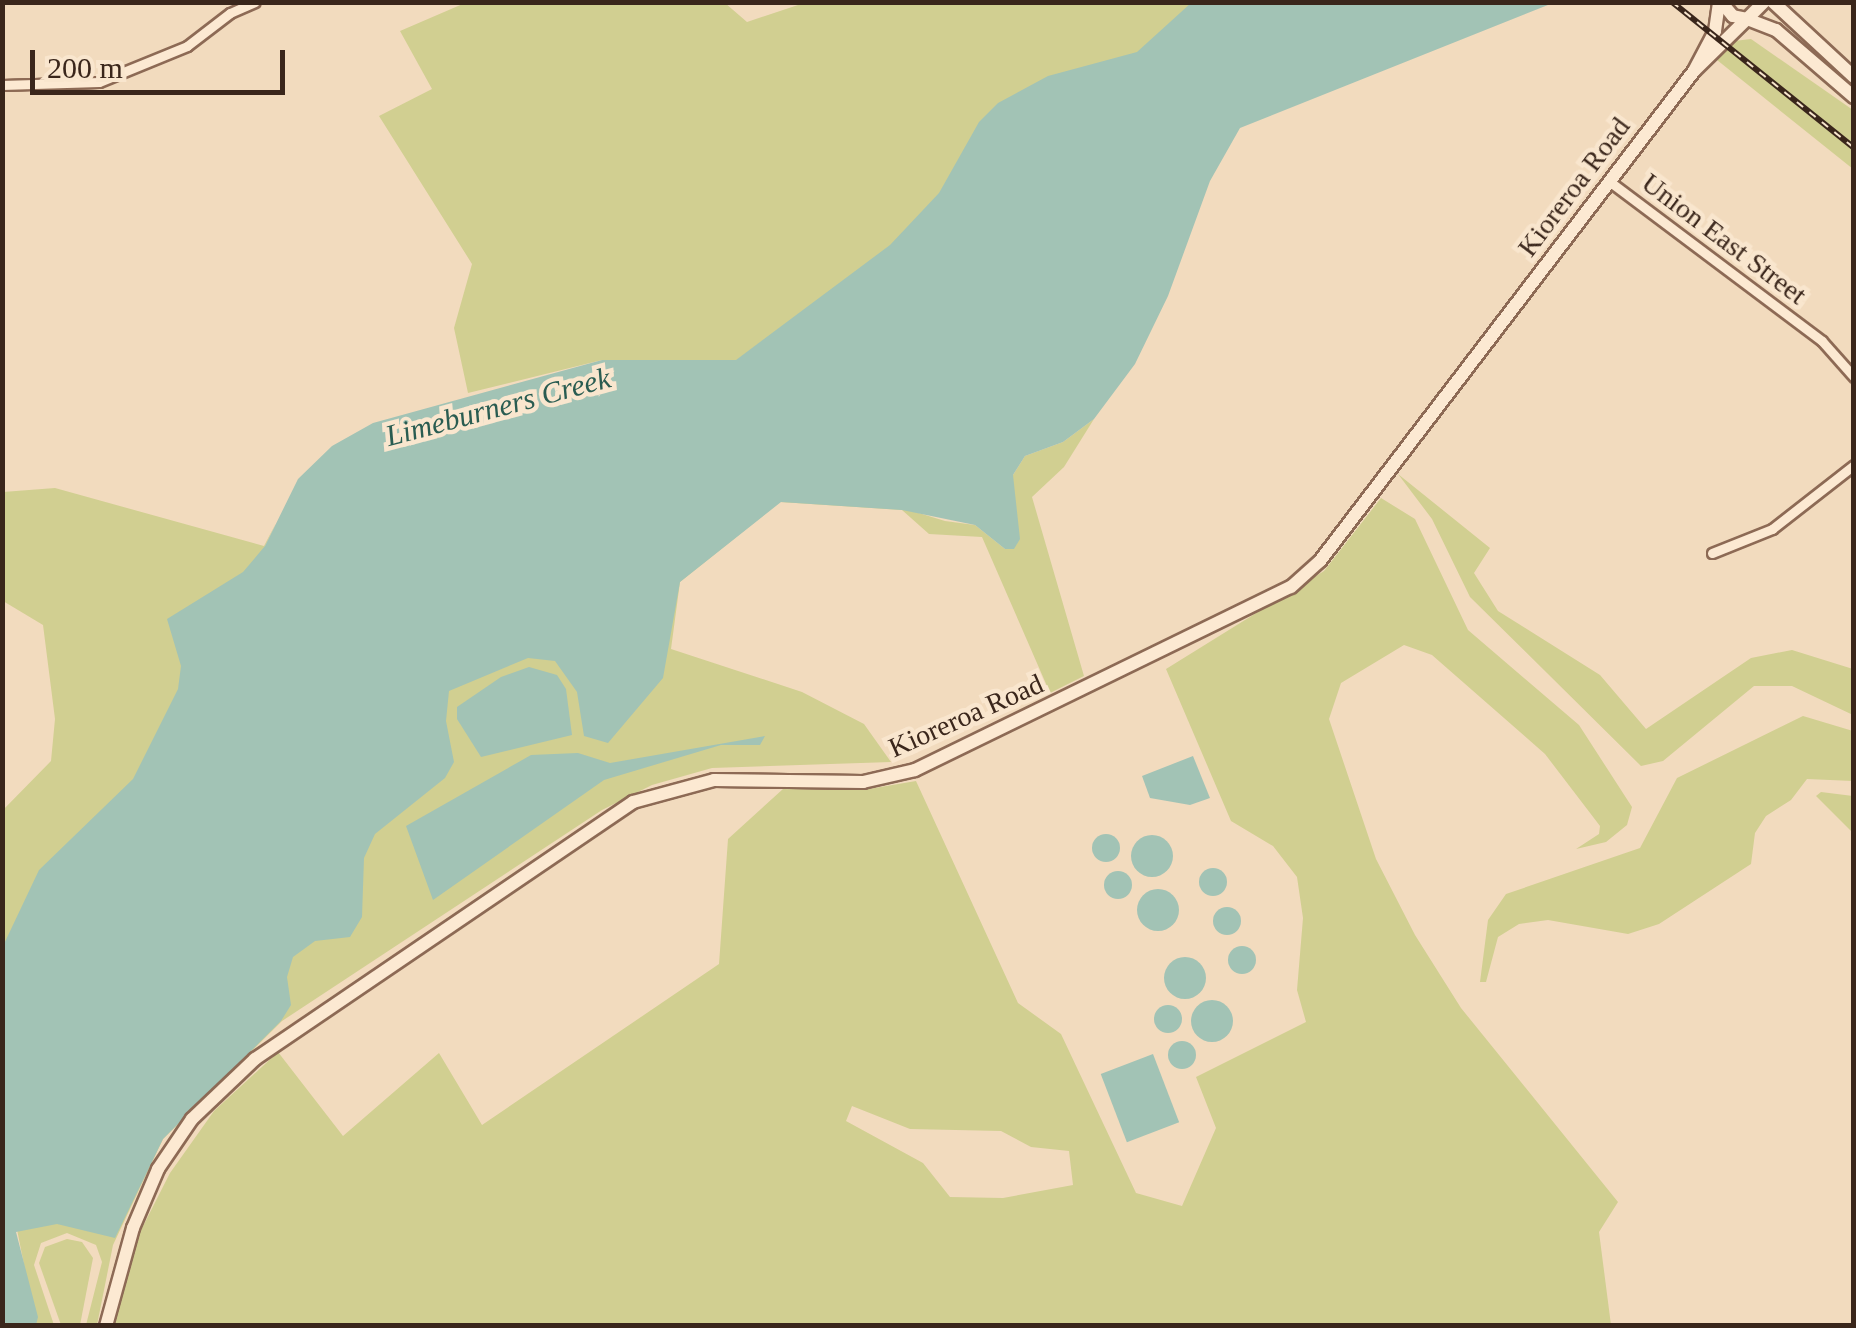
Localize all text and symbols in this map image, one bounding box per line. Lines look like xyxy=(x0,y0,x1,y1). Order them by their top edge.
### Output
scale bar xyxy=(35,30,290,92)
text: 200 m xyxy=(47,51,123,84)
street label: Kioreroa Road xyxy=(1511,111,1637,263)
street label: Union East Street xyxy=(1635,166,1813,312)
water label: Limeburners Creek xyxy=(382,360,614,454)
street label: Kioreroa Road xyxy=(884,667,1048,765)

